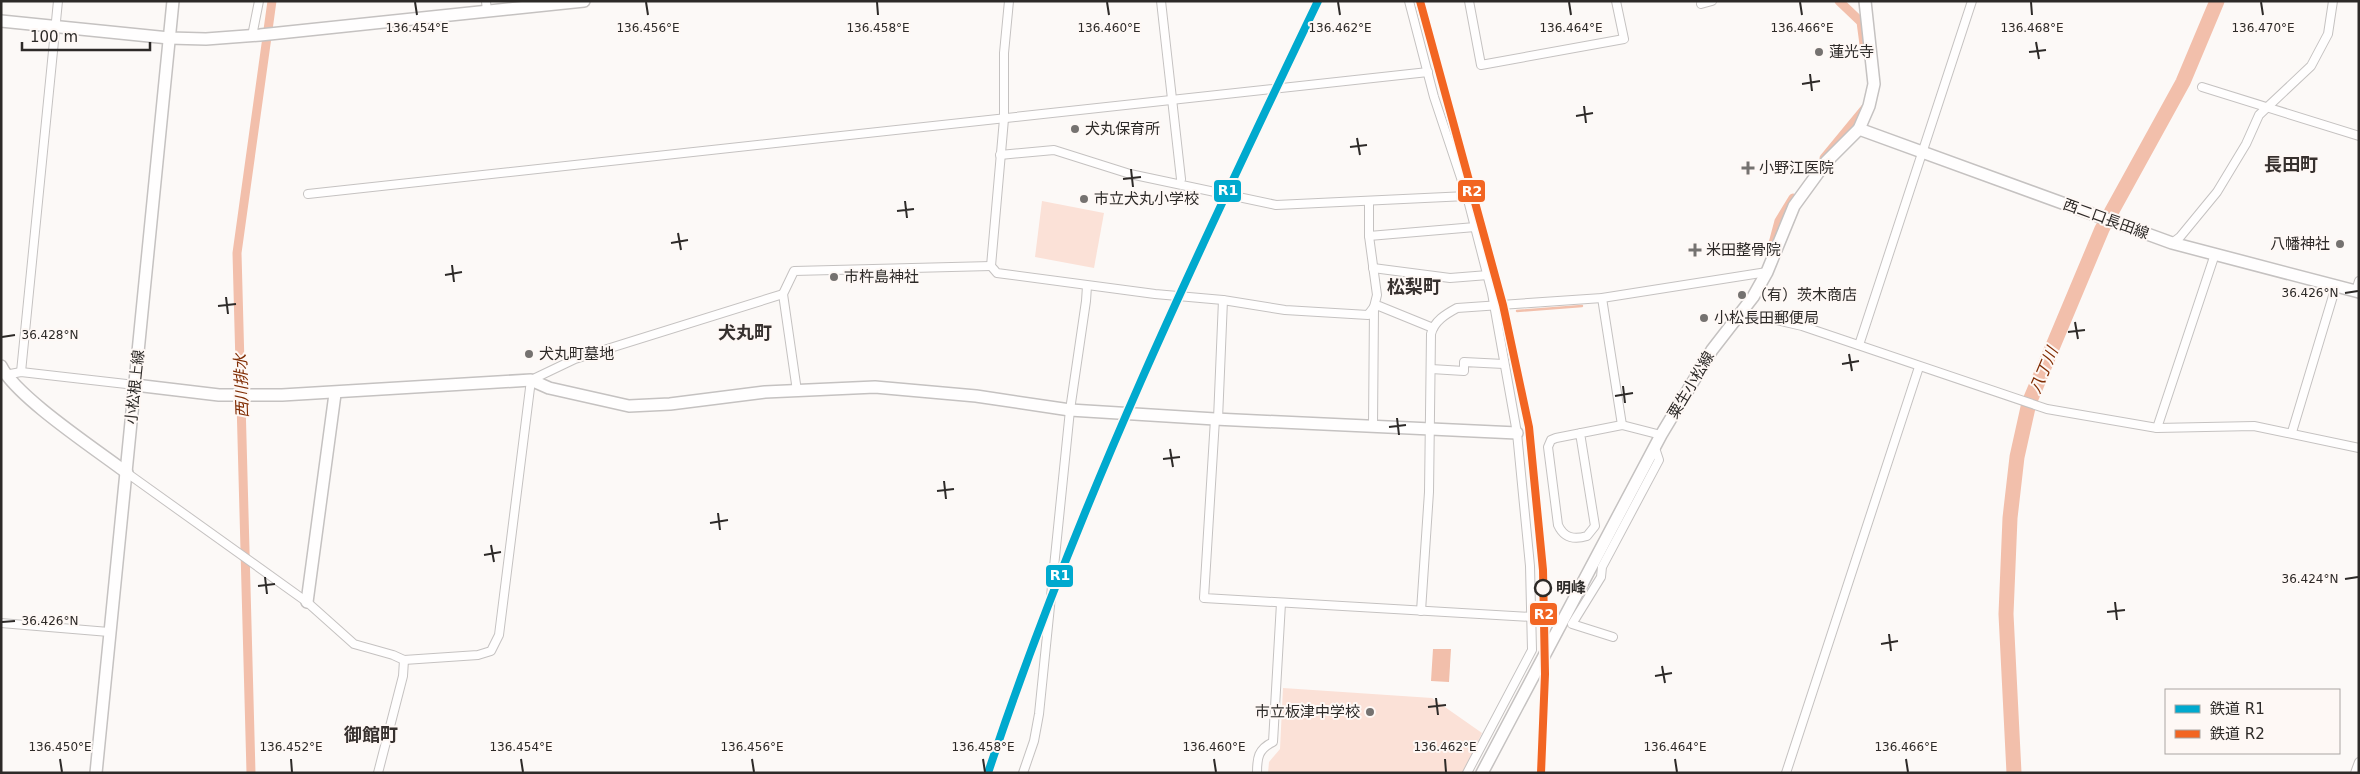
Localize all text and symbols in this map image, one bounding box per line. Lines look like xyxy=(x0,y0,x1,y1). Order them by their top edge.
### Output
scale bar xyxy=(22,20,150,52)
text: 136.454°E xyxy=(385,21,449,35)
text: 136.456°E xyxy=(616,21,680,35)
text: 136.458°E xyxy=(846,21,910,35)
text: 136.460°E xyxy=(1077,21,1141,35)
text: 136.462°E xyxy=(1308,21,1372,35)
text: 136.464°E xyxy=(1539,21,1603,35)
text: 136.466°E xyxy=(1770,21,1834,35)
text: 136.468°E xyxy=(2000,21,2064,35)
text: 136.470°E xyxy=(2231,21,2295,35)
text: 100 m xyxy=(30,28,78,46)
place label: 蓮光寺 xyxy=(1829,43,1874,61)
marker: 蓮光寺 xyxy=(1813,46,1825,58)
place label: 犬丸保育所 xyxy=(1085,120,1160,138)
marker: 犬丸保育所 xyxy=(1069,123,1081,135)
district label: 長田町 xyxy=(2264,154,2318,175)
place label: 小野江医院 xyxy=(1759,159,1834,177)
marker: 小野江医院 xyxy=(1741,161,1755,175)
line badge: R1 xyxy=(1213,179,1242,203)
line badge: R2 xyxy=(1457,179,1486,203)
text: R1 xyxy=(1218,182,1238,198)
text: R2 xyxy=(1462,183,1482,199)
place label: 市立犬丸小学校 xyxy=(1094,190,1199,208)
marker: 市立犬丸小学校 xyxy=(1078,193,1090,205)
street label: 西二口長田線 xyxy=(2061,195,2151,243)
place label: 八幡神社 xyxy=(2270,235,2330,253)
marker: 八幡神社 xyxy=(2334,238,2346,250)
place label: 米田整骨院 xyxy=(1706,241,1781,259)
marker: 米田整骨院 xyxy=(1688,243,1702,257)
place label: 市杵島神社 xyxy=(844,268,919,286)
marker: 市杵島神社 xyxy=(828,271,840,283)
district label: 松梨町 xyxy=(1387,276,1441,297)
place label: （有）茨木商店 xyxy=(1752,286,1857,304)
text: 36.426°N xyxy=(2282,286,2338,300)
marker: （有）茨木商店 xyxy=(1736,289,1748,301)
place label: 小松長田郵便局 xyxy=(1714,309,1819,327)
marker: 小松長田郵便局 xyxy=(1698,312,1710,324)
district label: 犬丸町 xyxy=(718,322,772,343)
text: 36.428°N xyxy=(22,328,78,342)
water label: 八丁川 xyxy=(2025,343,2062,396)
place label: 犬丸町墓地 xyxy=(539,345,614,363)
marker: 犬丸町墓地 xyxy=(523,348,535,360)
street label: 粟生小松線 xyxy=(1664,348,1718,422)
street label: 小松根上線 xyxy=(122,349,148,425)
water label: 西川排水 xyxy=(231,352,252,418)
line badge: R1 xyxy=(1045,564,1074,588)
text: R1 xyxy=(1050,567,1070,583)
text: 36.424°N xyxy=(2282,572,2338,586)
marker: 明峰 xyxy=(1534,579,1552,597)
place label: 明峰 xyxy=(1556,579,1586,597)
line badge: R2 xyxy=(1529,602,1558,626)
text: R2 xyxy=(1534,606,1554,622)
text: 36.426°N xyxy=(22,614,78,628)
legend xyxy=(2165,689,2340,754)
text: 鉄道 R1 xyxy=(2210,700,2265,718)
place label: 市立板津中学校 xyxy=(1255,703,1360,721)
marker: 市立板津中学校 xyxy=(1364,706,1376,718)
district label: 御館町 xyxy=(343,724,398,745)
text: 鉄道 R2 xyxy=(2210,725,2265,743)
text: 136.450°E xyxy=(28,740,92,754)
text: 136.452°E xyxy=(259,740,323,754)
text: 136.454°E xyxy=(489,740,553,754)
text: 136.456°E xyxy=(720,740,784,754)
text: 136.458°E xyxy=(951,740,1015,754)
text: 136.460°E xyxy=(1182,740,1246,754)
text: 136.462°E xyxy=(1413,740,1477,754)
text: 136.464°E xyxy=(1643,740,1707,754)
text: 136.466°E xyxy=(1874,740,1938,754)

